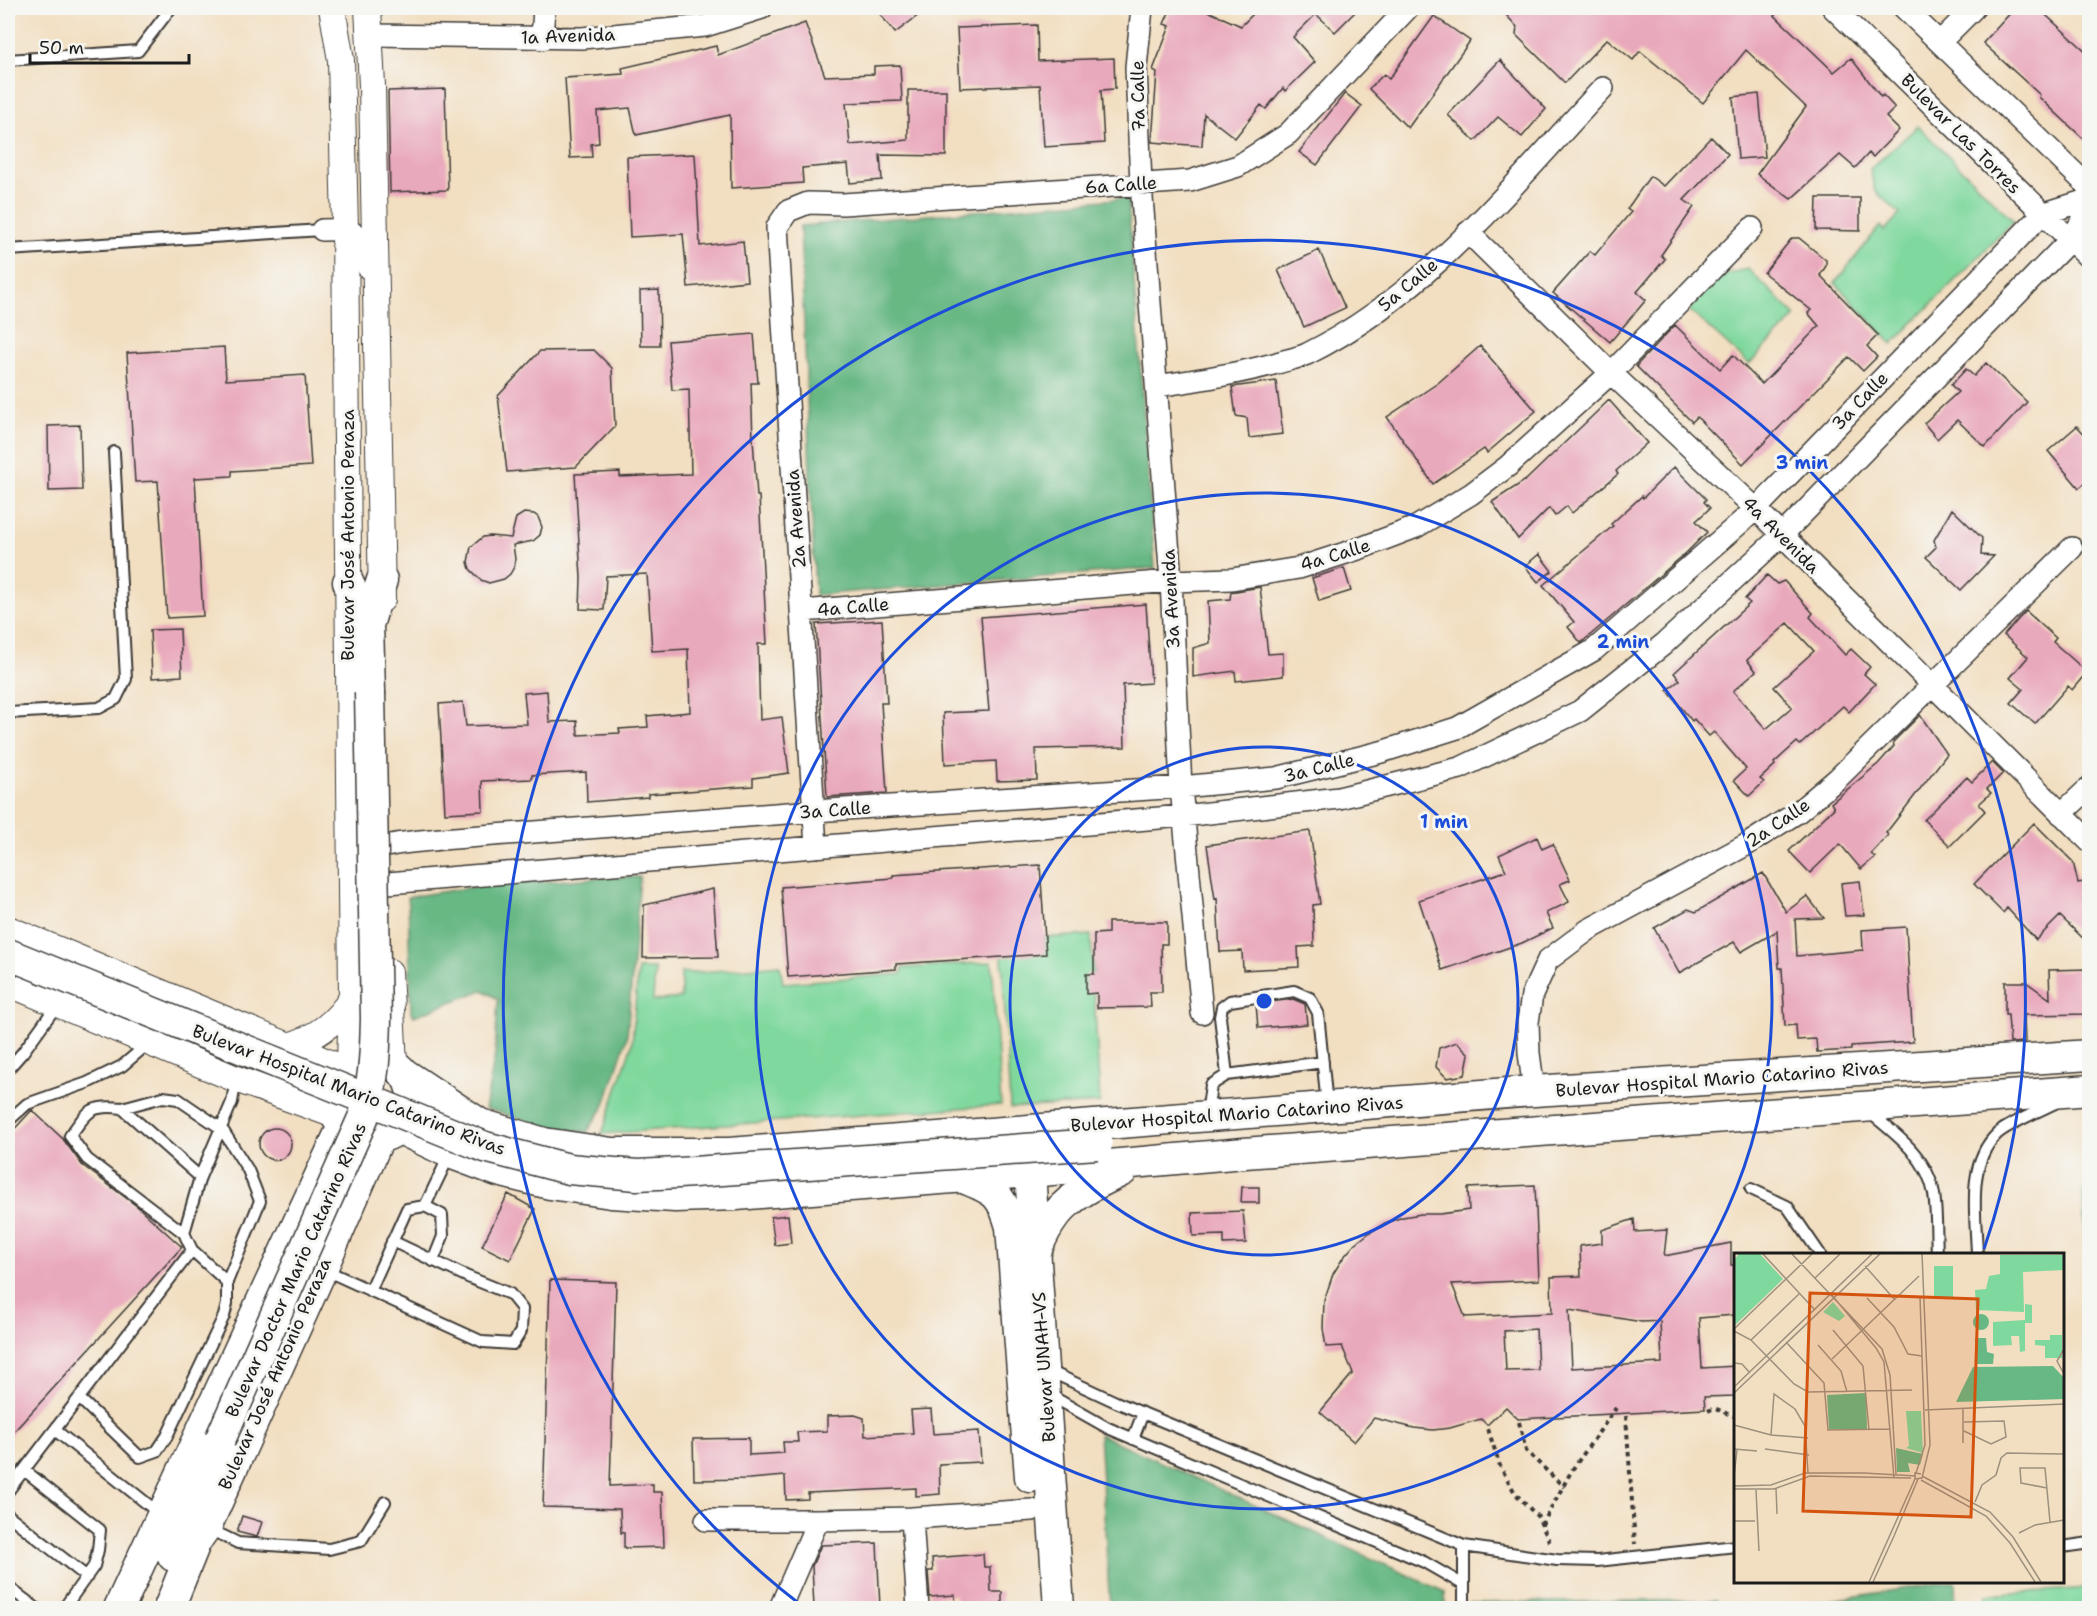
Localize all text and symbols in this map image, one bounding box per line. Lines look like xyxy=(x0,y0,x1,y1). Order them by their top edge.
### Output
street label: 1a Avenida xyxy=(520,22,616,50)
scale bar xyxy=(30,27,189,65)
text: 50 m xyxy=(39,36,84,60)
street label: 7a Calle xyxy=(1125,60,1151,132)
street label: Bulevar Las Torres xyxy=(1896,69,2026,199)
street label: 6a Calle xyxy=(1084,171,1158,199)
street label: 5a Calle xyxy=(1373,253,1443,317)
street label: 3a Calle xyxy=(1826,367,1894,435)
street label: Bulevar José Antonio Peraza xyxy=(336,409,360,661)
text: 3 min xyxy=(1776,451,1828,475)
street label: 2a Avenida xyxy=(781,468,811,570)
street label: 4a Avenida xyxy=(1737,491,1825,579)
street label: 4a Calle xyxy=(1297,533,1373,577)
street label: 3a Avenida xyxy=(1156,548,1186,650)
street label: 4a Calle xyxy=(816,592,890,622)
text: 2 min xyxy=(1597,630,1649,654)
street label: 3a Calle xyxy=(1281,748,1357,788)
street label: 2a Calle xyxy=(1741,793,1815,853)
street label: 3a Calle xyxy=(798,796,872,824)
text: 1 min xyxy=(1420,810,1468,834)
centre of rings xyxy=(1254,991,1274,1011)
street label: Bulevar Hospital Mario Catarino Rivas xyxy=(189,1019,509,1161)
street label: Bulevar Hospital Mario Catarino Rivas xyxy=(1555,1055,1889,1103)
street label: Bulevar Hospital Mario Catarino Rivas xyxy=(1070,1090,1404,1138)
street label: Bulevar Doctor Mario Catarino Rivas xyxy=(220,1119,372,1421)
inset map xyxy=(1734,1253,2064,1583)
street label: Bulevar José Antonio Peraza xyxy=(213,1254,337,1494)
street label: Bulevar UNAH-VS xyxy=(1027,1291,1061,1443)

